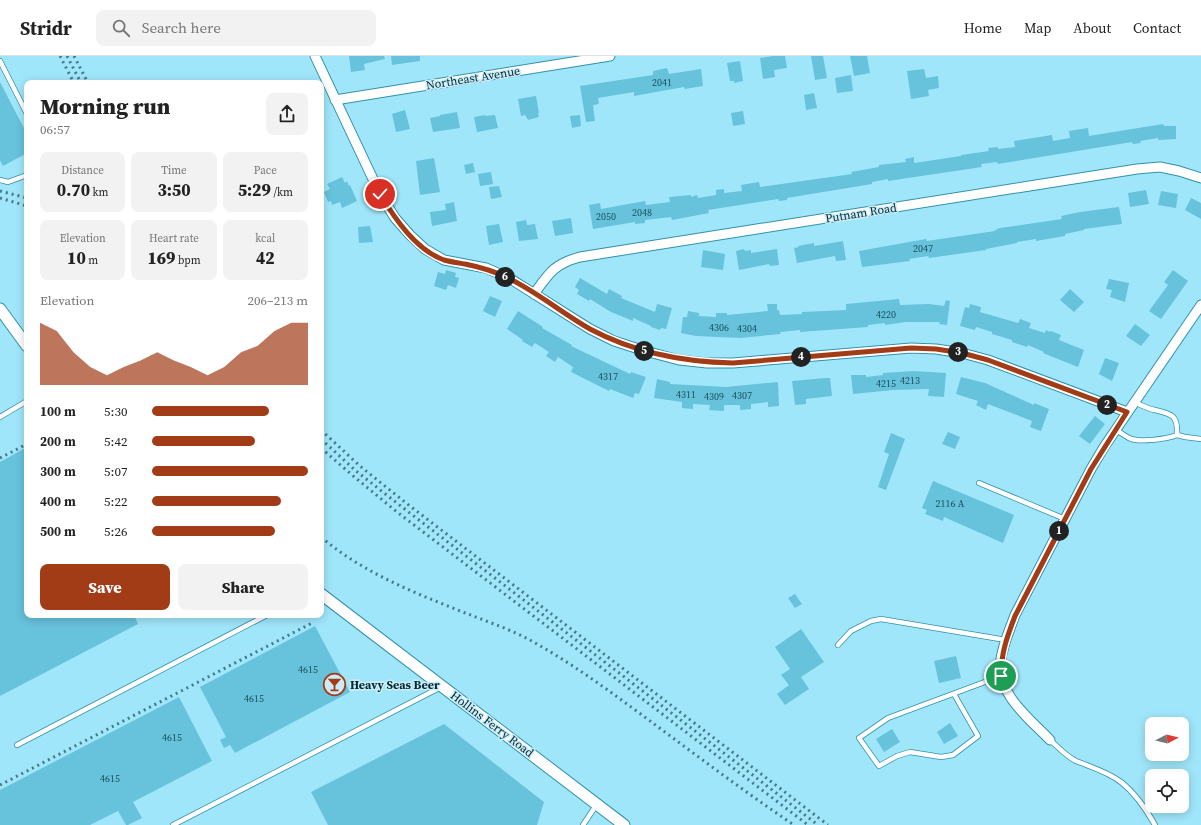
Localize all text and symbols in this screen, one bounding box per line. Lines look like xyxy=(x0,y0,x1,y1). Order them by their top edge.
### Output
search box xyxy=(96,10,376,46)
text: Stridr xyxy=(20,15,72,41)
icon: search xyxy=(110,17,132,39)
text: Search here xyxy=(142,17,221,38)
text: Home xyxy=(964,18,1002,38)
text: Map xyxy=(1024,18,1051,38)
text: About xyxy=(1073,18,1111,38)
text: Contact xyxy=(1133,18,1181,38)
street label: Northeast Avenue xyxy=(425,63,521,93)
house number: 2041 xyxy=(652,76,672,89)
text: Morning run xyxy=(40,91,170,121)
button: share xyxy=(266,93,308,135)
text: 06:57 xyxy=(40,121,70,138)
text: Distance xyxy=(61,163,104,178)
text: Time xyxy=(161,163,187,178)
text: Pace xyxy=(254,163,277,178)
pin xyxy=(363,177,397,211)
text: 0.70 xyxy=(57,178,90,202)
text: 3:50 xyxy=(157,178,191,202)
text: 5:29 xyxy=(238,178,271,202)
icon: check xyxy=(369,183,391,205)
text: km xyxy=(90,185,109,200)
text: /km xyxy=(271,185,293,200)
street label: Putnam Road xyxy=(824,199,898,227)
house number: 2048 xyxy=(632,206,652,219)
house number: 2050 xyxy=(596,210,616,223)
text: Elevation xyxy=(60,231,106,246)
text: Heart rate xyxy=(149,231,199,246)
text: kcal xyxy=(255,231,275,246)
house number: 2047 xyxy=(913,242,933,255)
text: 10 xyxy=(67,246,86,270)
text: 169 xyxy=(147,246,175,270)
text: 42 xyxy=(256,246,275,270)
text: m xyxy=(86,253,98,268)
text: bpm xyxy=(175,253,201,268)
pin: 6 xyxy=(495,267,515,287)
text: 6 xyxy=(502,269,508,284)
text: Elevation xyxy=(40,292,94,309)
text: 206–213 m xyxy=(248,292,308,309)
house number: 4220 xyxy=(876,308,896,321)
house number: 4306 xyxy=(709,321,729,334)
house number: 4304 xyxy=(737,322,757,335)
pin: 5 xyxy=(634,341,654,361)
pin: 3 xyxy=(948,342,968,362)
text: 5 xyxy=(641,343,647,358)
text: 3 xyxy=(955,344,961,359)
pin: 4 xyxy=(791,347,811,367)
text: 4 xyxy=(798,349,804,364)
house number: 4317 xyxy=(598,370,618,383)
house number: 4213 xyxy=(900,374,920,387)
house number: 4215 xyxy=(876,377,896,390)
house number: 4311 xyxy=(676,388,696,401)
house number: 4307 xyxy=(732,389,752,402)
house number: 4309 xyxy=(704,390,724,403)
pin: 2 xyxy=(1097,395,1117,415)
text: 2 xyxy=(1104,397,1110,412)
text: 100 m xyxy=(40,403,76,420)
text: 5:30 xyxy=(104,403,127,420)
text: 200 m xyxy=(40,433,76,450)
text: 5:42 xyxy=(104,433,127,450)
text: 300 m xyxy=(40,463,76,480)
text: 5:07 xyxy=(104,463,127,480)
text: 400 m xyxy=(40,493,76,510)
text: 5:22 xyxy=(104,493,127,510)
house number: 2116 A xyxy=(936,497,965,510)
pin: 1 xyxy=(1049,521,1069,541)
text: 500 m xyxy=(40,523,76,540)
text: 5:26 xyxy=(104,523,127,540)
text: 1 xyxy=(1056,523,1062,538)
button: Save xyxy=(40,564,170,610)
button: Share xyxy=(178,564,308,610)
pin xyxy=(984,659,1018,693)
house number: 4615 xyxy=(298,663,318,676)
icon: arrive xyxy=(990,665,1012,687)
bar icon: Heavy Seas Beer xyxy=(321,672,347,698)
place label: Heavy Seas Beer xyxy=(350,677,440,693)
street label: Hollins Ferry Road xyxy=(447,687,537,761)
house number: 4615 xyxy=(244,692,264,705)
north arrow xyxy=(1145,717,1189,761)
map controls xyxy=(1145,717,1189,813)
house number: 4615 xyxy=(162,731,182,744)
button: locate xyxy=(1145,769,1189,813)
house number: 4615 xyxy=(100,772,120,785)

